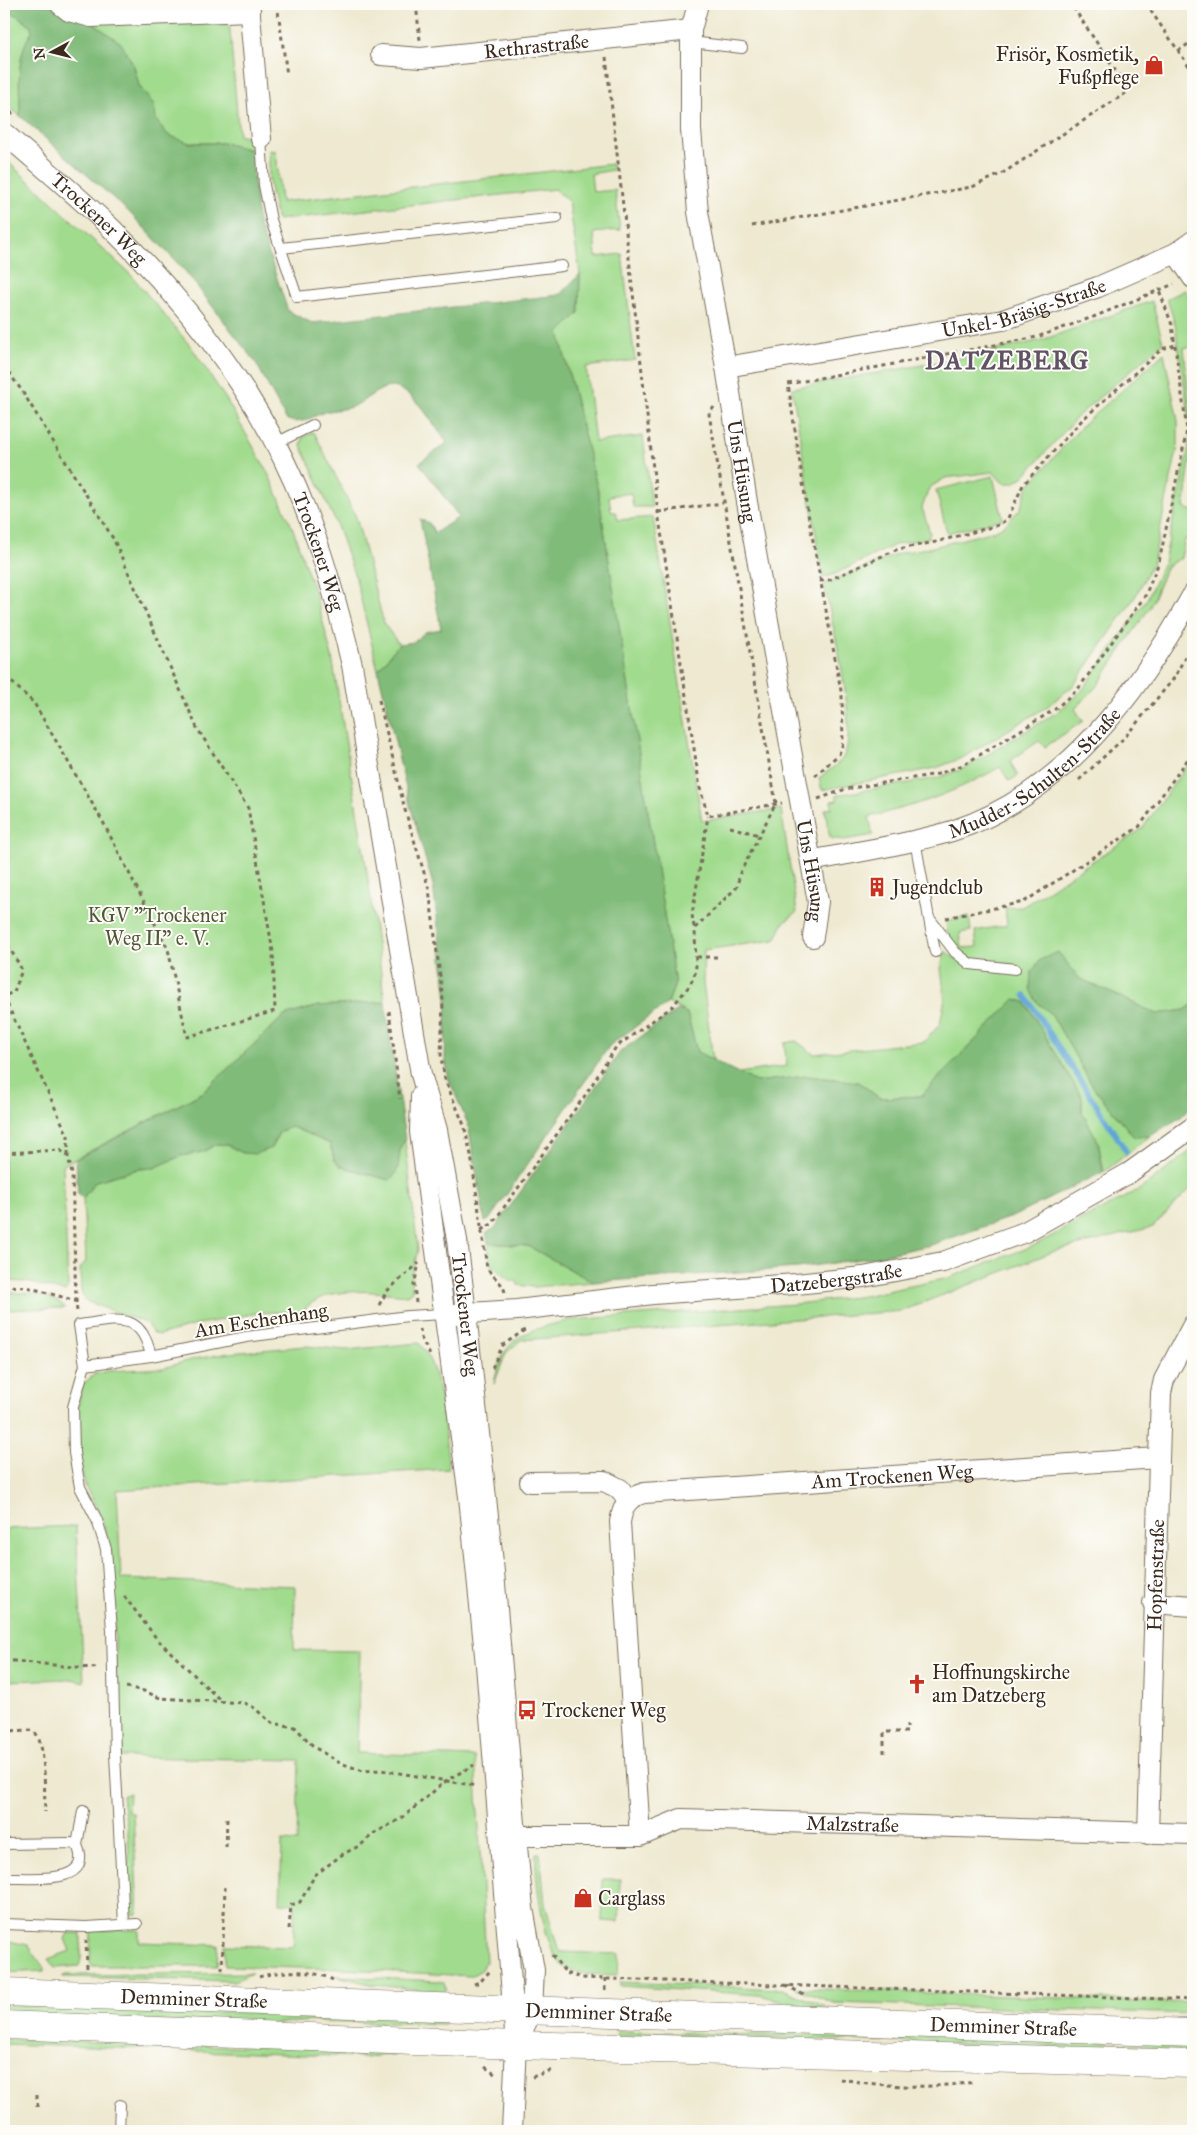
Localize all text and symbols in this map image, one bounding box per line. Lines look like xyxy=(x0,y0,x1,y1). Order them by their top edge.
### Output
north arrow xyxy=(28,28,78,78)
street label: Rethrastraße xyxy=(483,29,590,63)
place label: Frisör, Kosmetik, Fußpflege xyxy=(996,42,1139,90)
text: N xyxy=(30,46,49,60)
shop icon: Frisör, Kosmetik, Fußpflege xyxy=(1143,54,1165,76)
street label: Trockener Weg xyxy=(46,167,153,271)
street label: Unkel-Bräsig-Straße xyxy=(940,273,1110,342)
district label: DATZEBERG xyxy=(925,345,1089,376)
street label: Uns Hüsung xyxy=(722,418,763,525)
street label: Trockener Weg xyxy=(288,489,350,614)
street label: Mudder-Schulten-Straße xyxy=(945,703,1126,843)
street label: Uns Hüsung xyxy=(792,818,830,924)
place label: Jugendclub xyxy=(890,875,983,900)
building icon: Jugendclub xyxy=(866,876,888,898)
park label: KGV "Trockener Weg II" e. V. xyxy=(87,903,227,951)
street label: Trockener Weg xyxy=(447,1252,485,1378)
street label: Datzebergstraße xyxy=(769,1258,904,1298)
street label: Am Eschenhang xyxy=(192,1298,330,1344)
street label: Am Trockenen Weg xyxy=(810,1459,974,1494)
street label: Hopfenstraße xyxy=(1142,1519,1169,1631)
place label: Hoffnungskirche am Datzeberg xyxy=(932,1660,1070,1708)
church icon: Hoffnungskirche am Datzeberg xyxy=(906,1673,928,1695)
place label: Trockener Weg xyxy=(542,1698,666,1723)
bus stop icon: Trockener Weg xyxy=(516,1699,538,1721)
street label: Malzstraße xyxy=(806,1811,899,1837)
place label: Carglass xyxy=(598,1886,665,1911)
shop icon: Carglass xyxy=(572,1887,594,1909)
street label: Demminer Straße xyxy=(120,1984,268,2013)
street label: Demminer Straße xyxy=(525,1998,673,2027)
street label: Demminer Straße xyxy=(929,2012,1078,2041)

